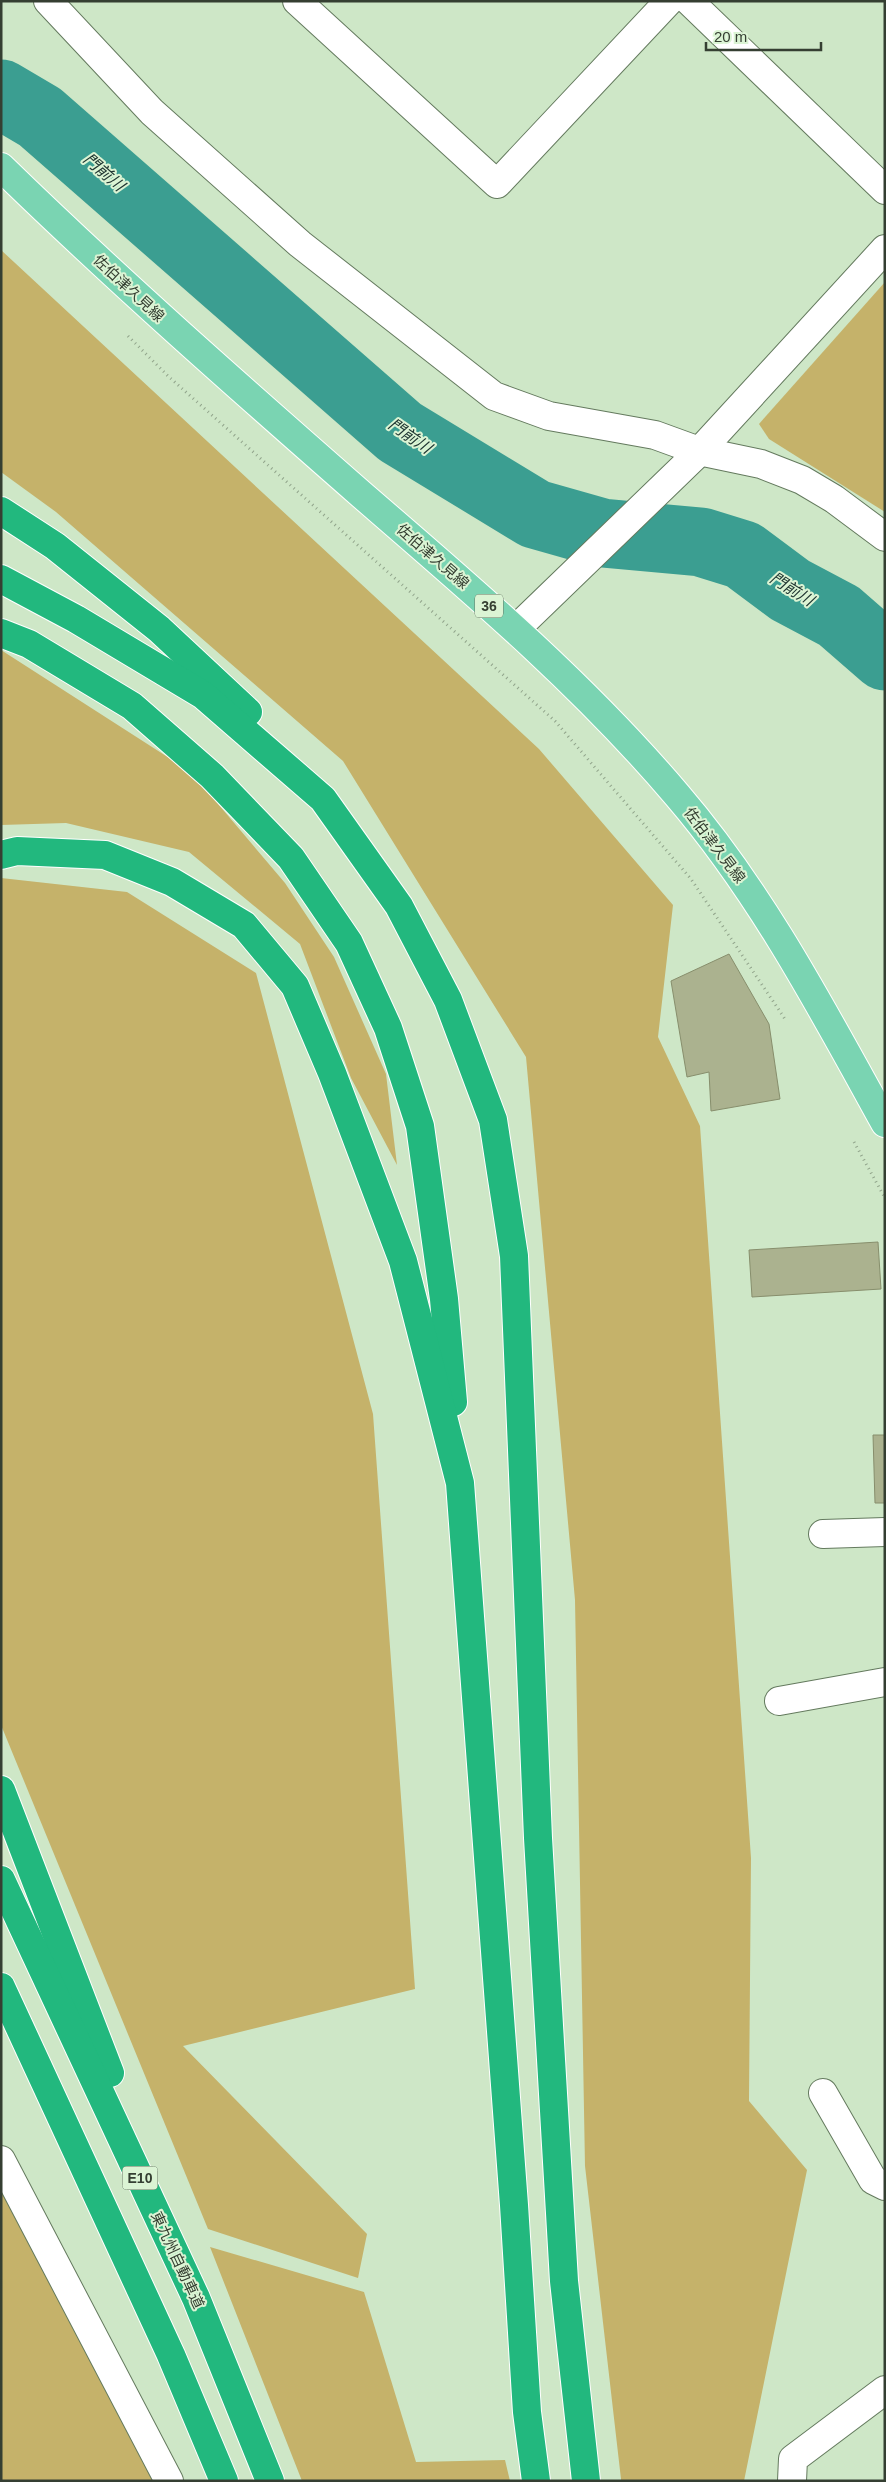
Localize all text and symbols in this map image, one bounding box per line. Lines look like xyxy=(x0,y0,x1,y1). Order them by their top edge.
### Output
scale bar xyxy=(706,20,821,52)
text: 20 m xyxy=(714,28,747,45)
water label: 門前川 xyxy=(80,150,129,195)
street label: 佐伯津久見線 xyxy=(90,251,168,325)
water label: 門前川 xyxy=(385,415,436,458)
street label: 佐伯津久見線 xyxy=(393,520,473,592)
water label: 門前川 xyxy=(767,569,819,610)
road number: 36 xyxy=(475,594,503,618)
street label: 佐伯津久見線 xyxy=(681,804,749,886)
road number: E10 xyxy=(122,2166,158,2190)
street label: 東九州自動車道 xyxy=(148,2209,208,2311)

